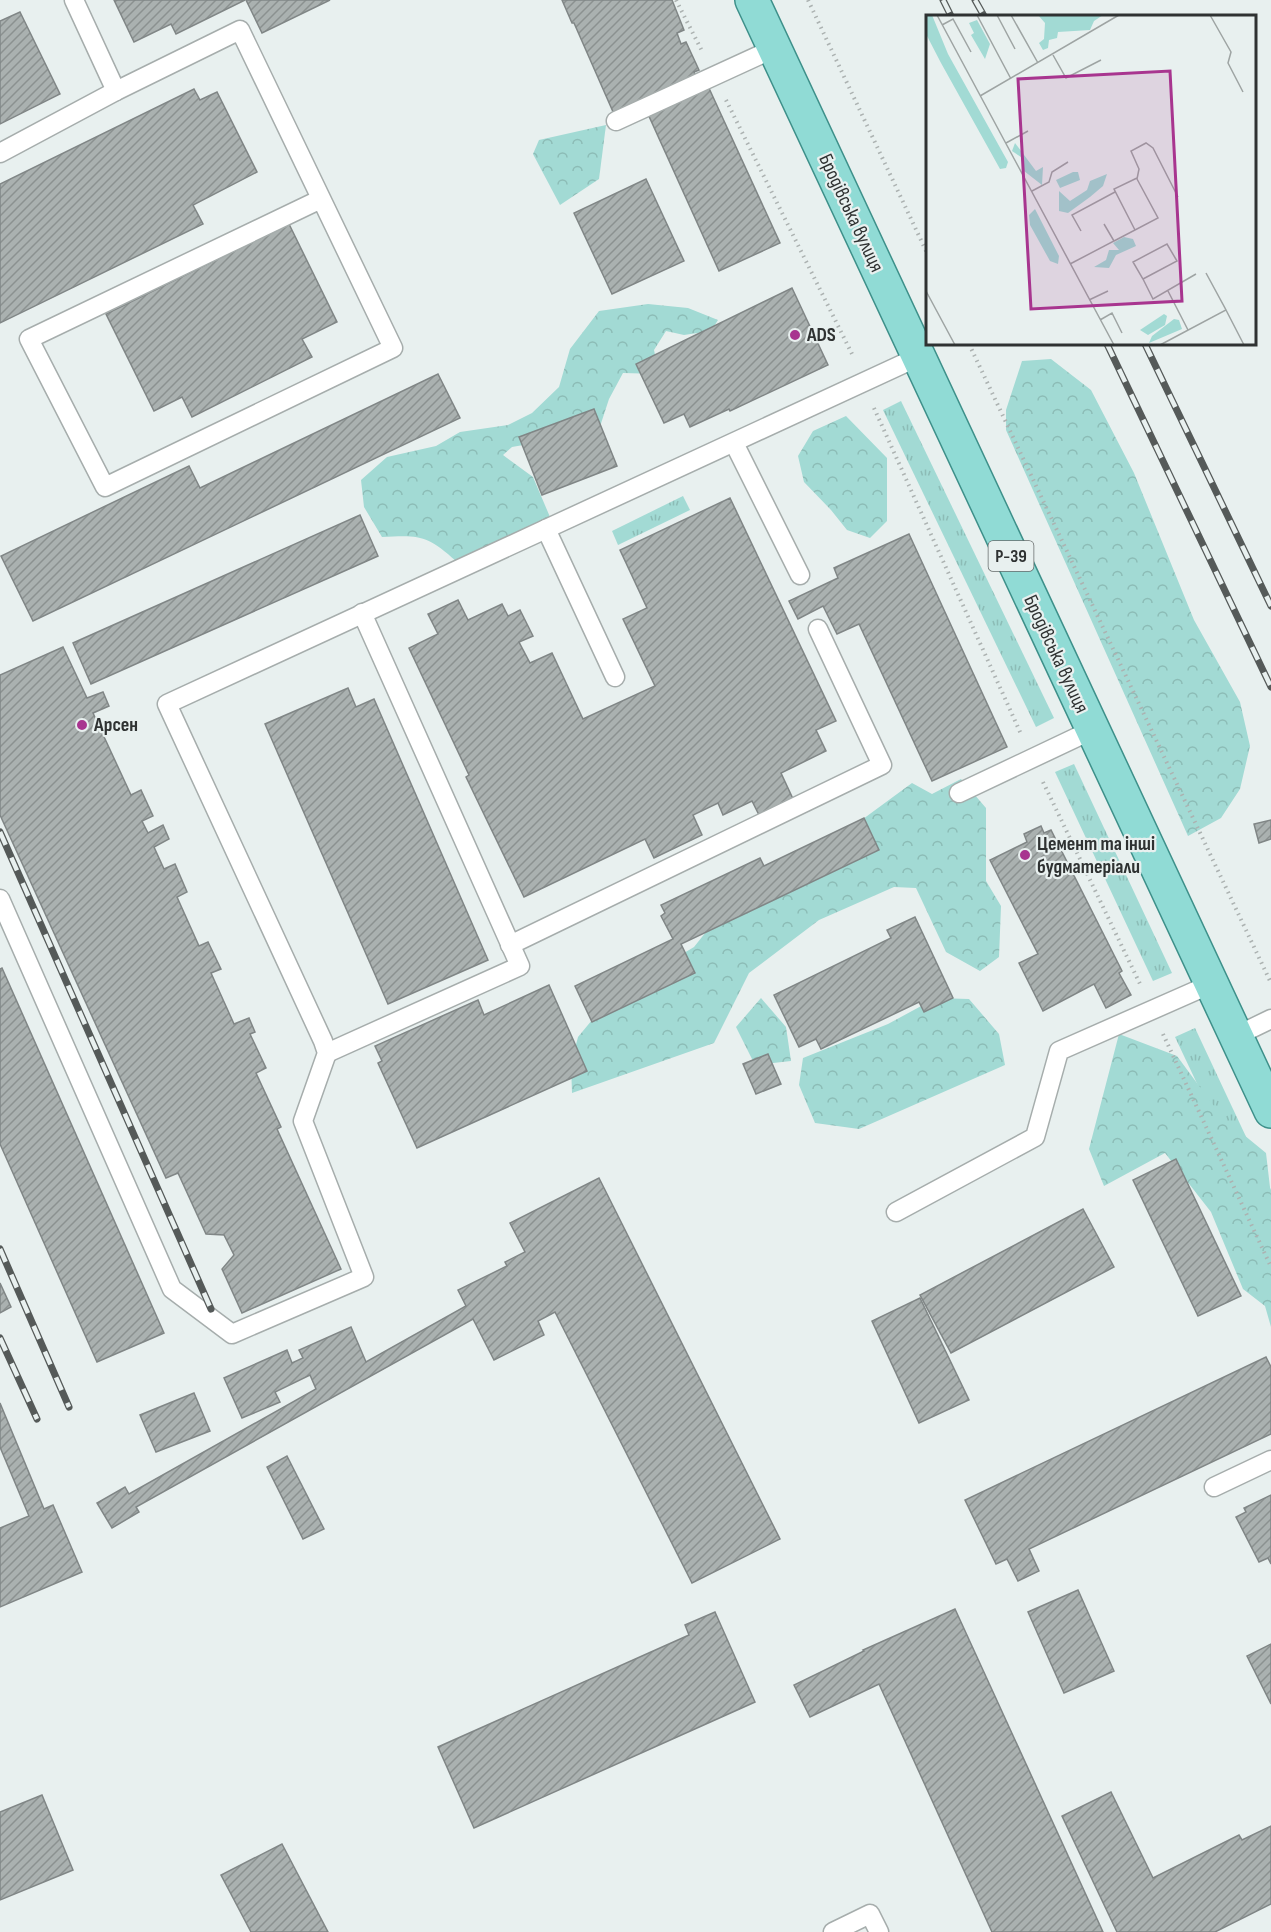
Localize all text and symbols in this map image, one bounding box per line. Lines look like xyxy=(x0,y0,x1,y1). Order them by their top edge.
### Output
inset map xyxy=(926,15,1256,345)
street label: Бродівська вулиця xyxy=(813,150,889,276)
place label: ADS xyxy=(806,323,836,347)
marker: ADS xyxy=(788,328,802,342)
road number: Р-39 xyxy=(988,541,1034,571)
street label: Бродівська вулиця xyxy=(1018,591,1094,717)
place label: Арсен xyxy=(93,713,138,737)
marker: Арсен xyxy=(75,718,89,732)
place label: Цемент та інші будматеріали xyxy=(1037,832,1155,879)
marker: Цемент та інші будматеріали xyxy=(1018,848,1032,862)

